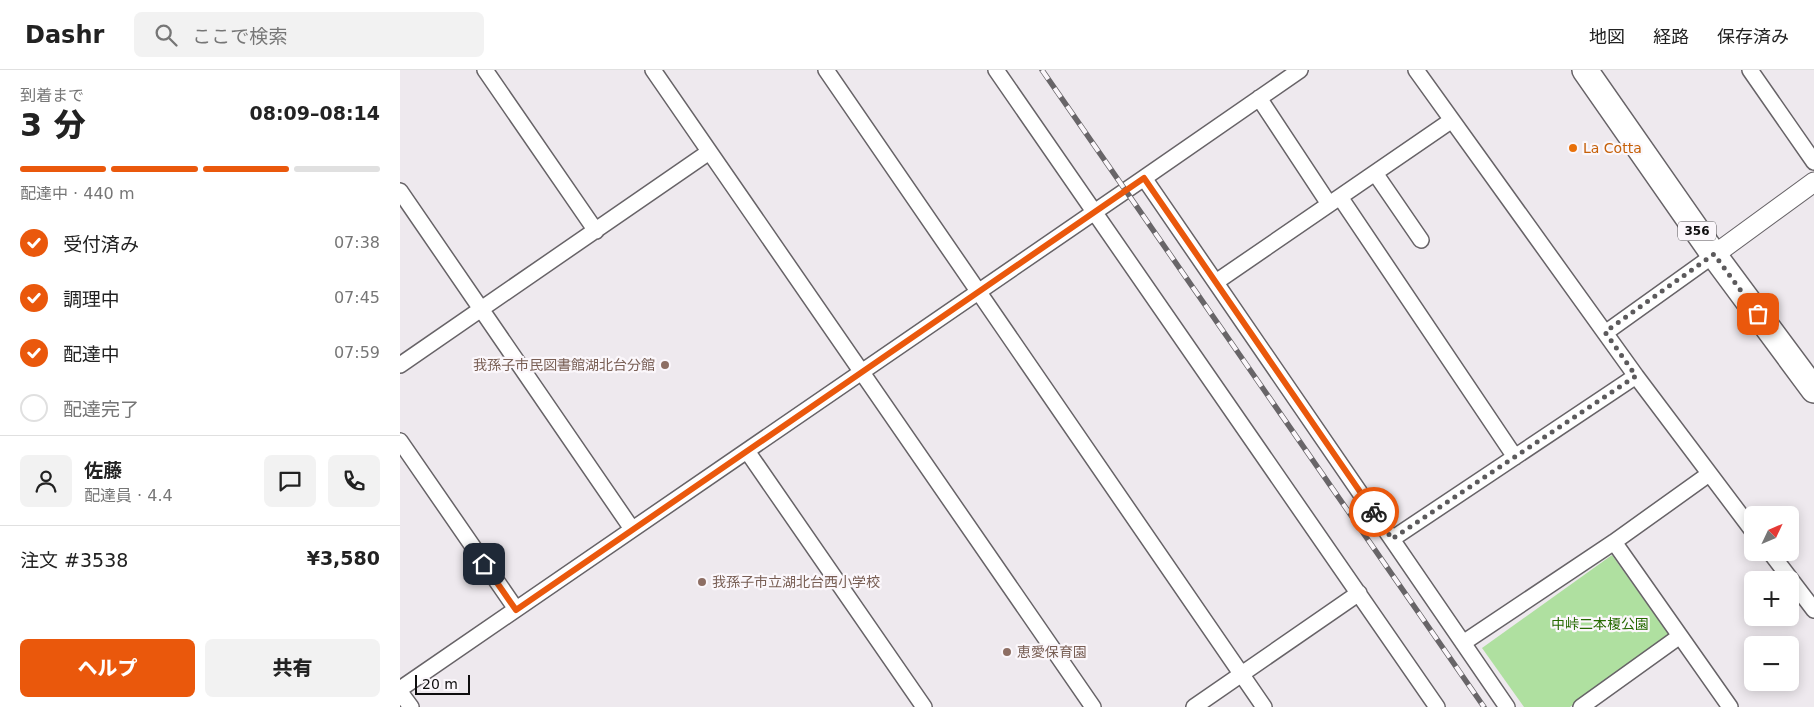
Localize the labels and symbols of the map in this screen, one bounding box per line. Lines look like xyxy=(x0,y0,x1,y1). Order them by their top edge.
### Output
place label: La Cotta xyxy=(1583,140,1642,156)
marker: La Cotta xyxy=(1567,142,1579,154)
road number: 356 xyxy=(1678,222,1716,240)
pin xyxy=(1737,293,1779,335)
place label: 我孫子市民図書館湖北台分館 xyxy=(473,357,655,373)
marker: 我孫子市民図書館湖北台分館 xyxy=(659,359,671,371)
courier xyxy=(1349,487,1399,537)
north arrow xyxy=(1744,506,1799,561)
pin xyxy=(463,543,505,585)
place label: 我孫子市立湖北台西小学校 xyxy=(712,574,880,590)
marker: 我孫子市立湖北台西小学校 xyxy=(696,576,708,588)
park label: 中峠二本榎公園 xyxy=(1551,616,1649,632)
place label: 恵愛保育園 xyxy=(1017,644,1087,660)
marker: 恵愛保育園 xyxy=(1001,646,1013,658)
scale bar xyxy=(415,672,470,695)

